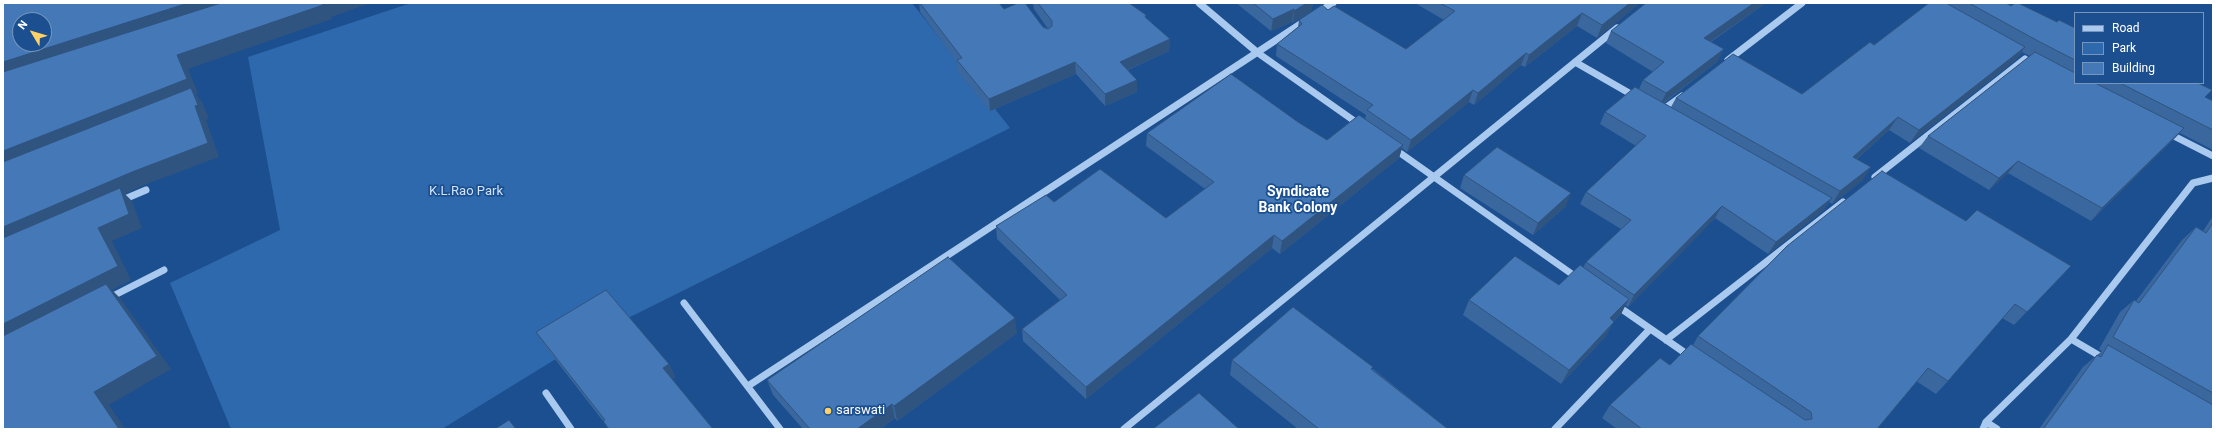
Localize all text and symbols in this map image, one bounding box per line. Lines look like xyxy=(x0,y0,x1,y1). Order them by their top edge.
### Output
north arrow xyxy=(12,12,52,52)
legend xyxy=(2074,12,2204,84)
text: N xyxy=(15,18,30,32)
text: Road xyxy=(2112,21,2140,35)
text: Park xyxy=(2112,41,2136,55)
text: Building xyxy=(2112,61,2155,75)
park label: K.L.Rao Park xyxy=(429,184,503,200)
district label: Syndicate Bank Colony xyxy=(1259,184,1337,216)
place label: sarswati xyxy=(836,403,885,419)
marker: sarswati xyxy=(823,406,833,416)

